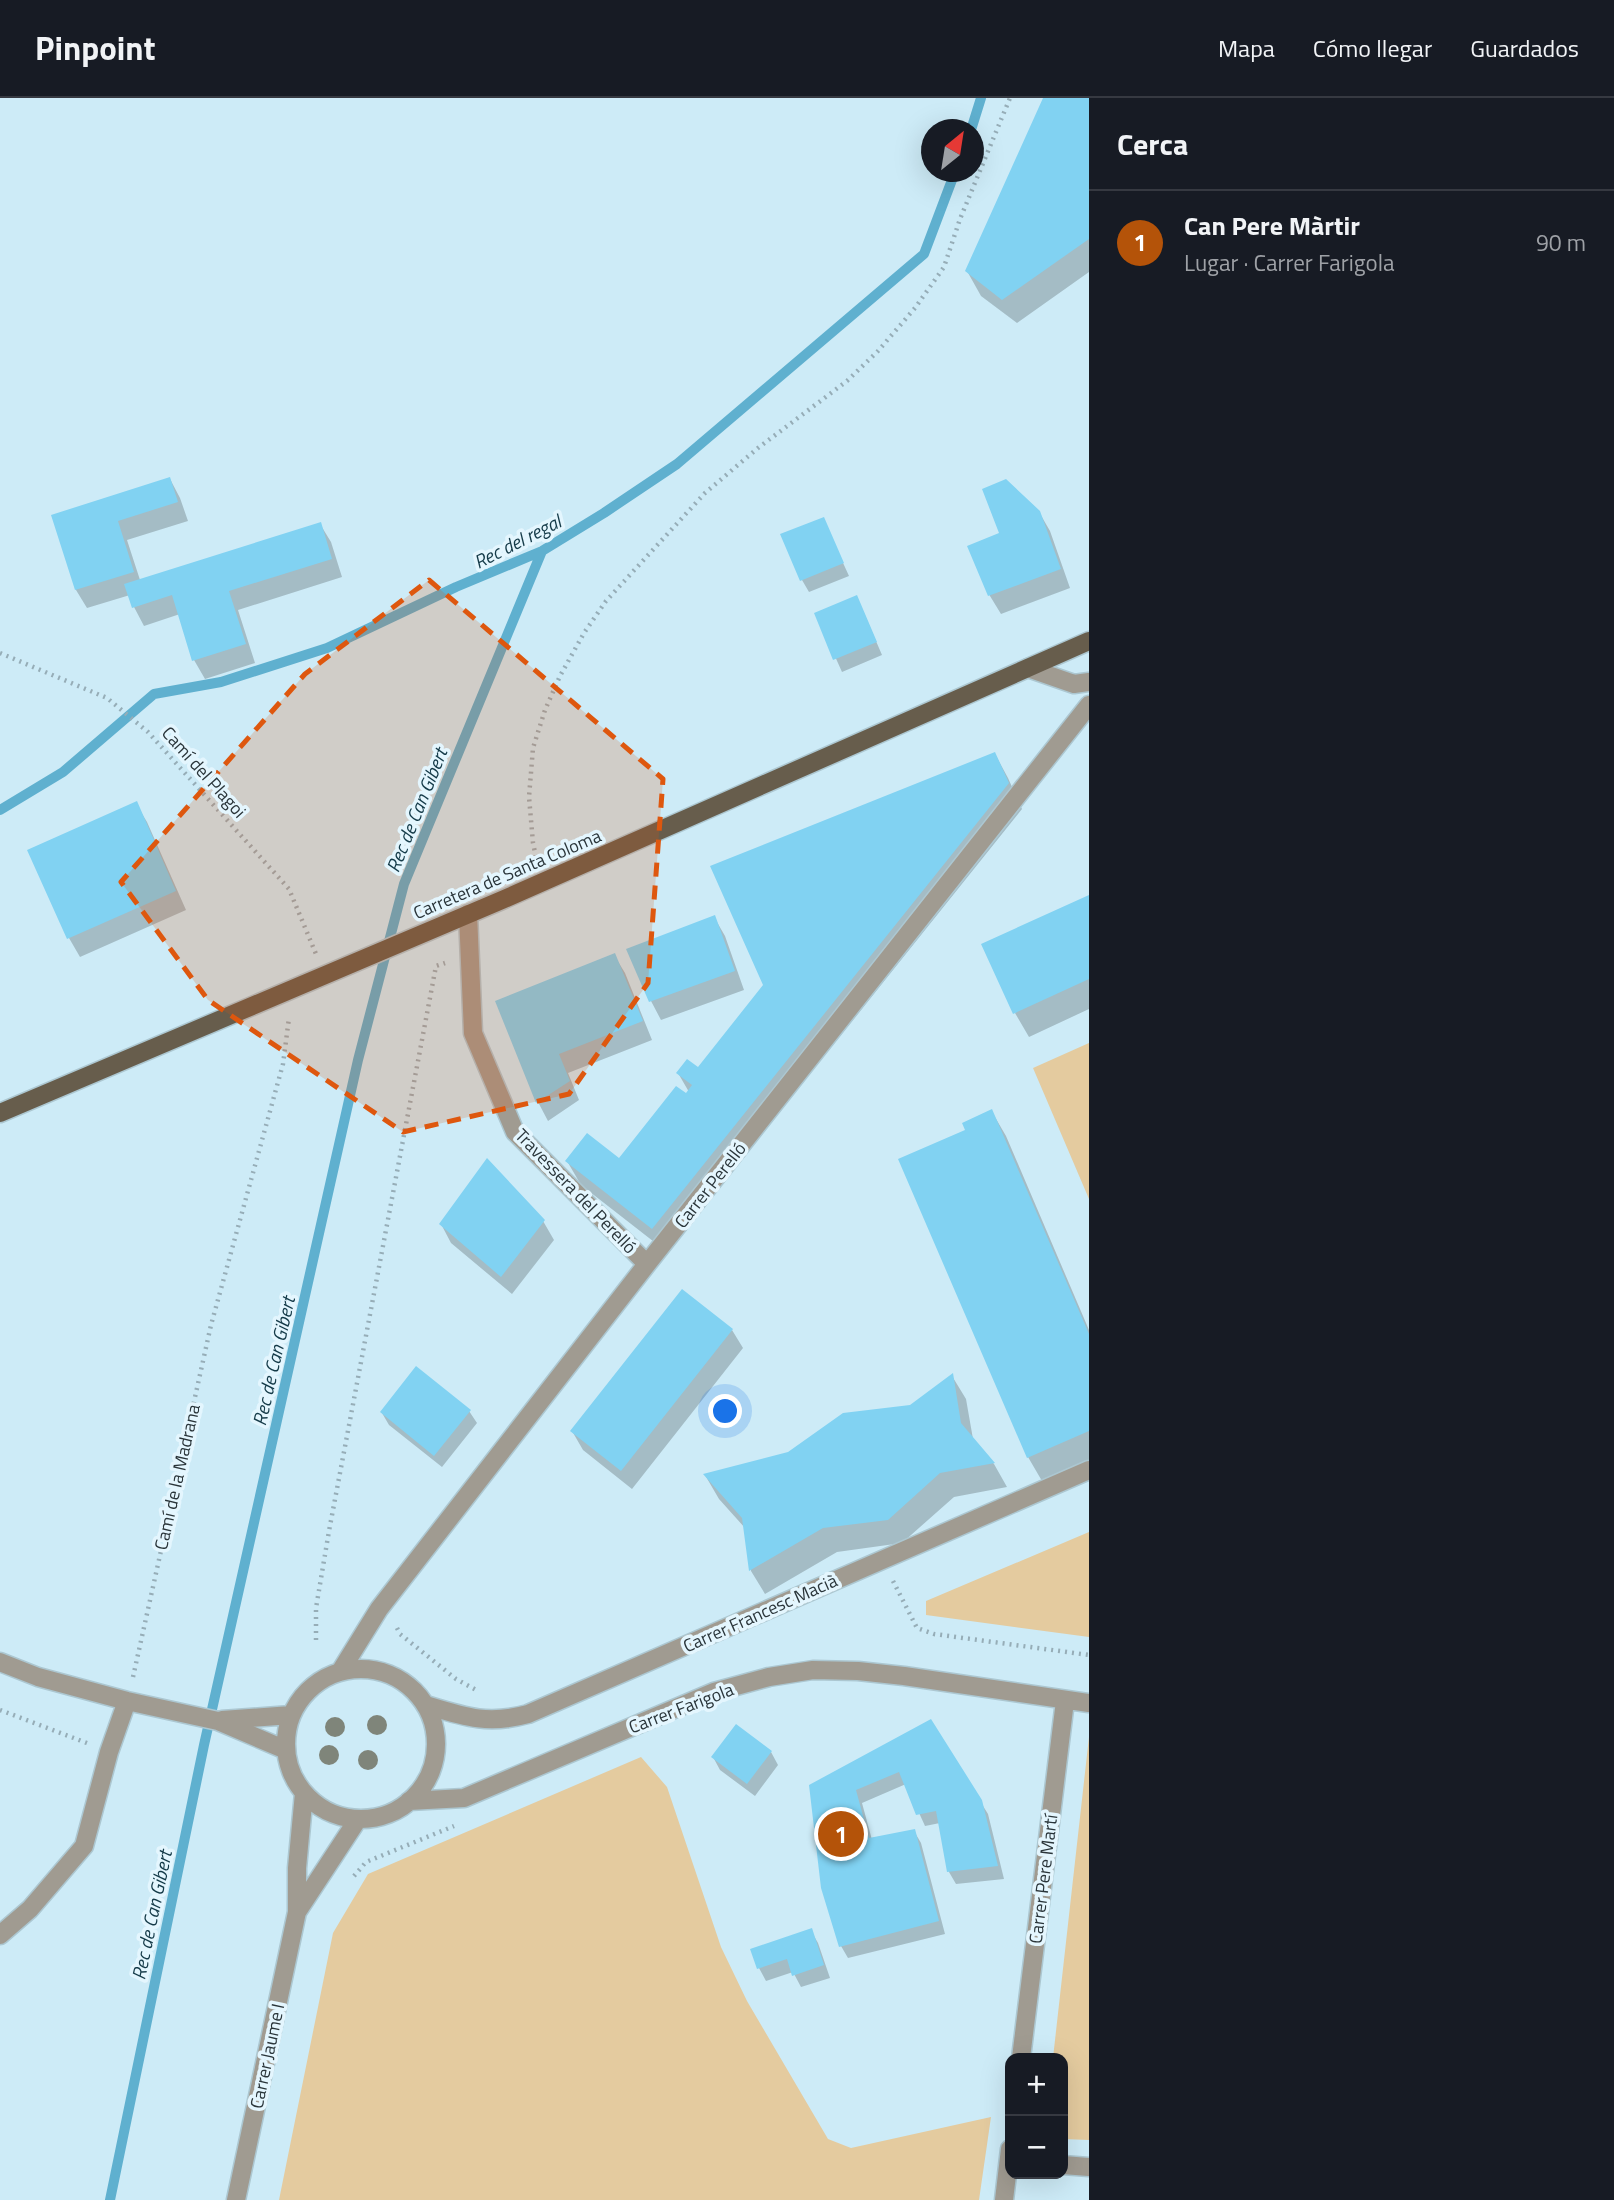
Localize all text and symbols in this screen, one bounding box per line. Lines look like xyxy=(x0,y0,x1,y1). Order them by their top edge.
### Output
text: Pinpoint xyxy=(35,23,155,73)
text: Mapa xyxy=(1218,30,1275,66)
text: Cómo llegar xyxy=(1313,30,1432,66)
text: Guardados xyxy=(1470,30,1579,66)
north arrow xyxy=(921,119,984,182)
text: Cerca xyxy=(1117,121,1188,167)
text: Can Pere Màrtir xyxy=(1184,206,1360,245)
text: 1 xyxy=(1134,225,1146,260)
text: 90 m xyxy=(1536,225,1586,260)
text: Lugar · Carrer Farigola xyxy=(1184,245,1395,280)
water label: Rec del regal xyxy=(468,506,568,575)
street label: Camí del Plagoi xyxy=(155,720,253,824)
water label: Rec de Can Gibert xyxy=(378,742,455,876)
street label: Carretera de Santa Coloma xyxy=(409,822,605,926)
street label: Travessera del Perelló xyxy=(509,1122,643,1260)
street label: Carrer Perelló xyxy=(668,1136,752,1234)
water label: Rec de Can Gibert xyxy=(244,1292,302,1428)
your location xyxy=(708,1394,742,1428)
street label: Camí de la Madrana xyxy=(147,1401,207,1553)
street label: Carrer Francesc Macià xyxy=(679,1567,841,1659)
street label: Carrer Farigola xyxy=(625,1676,737,1740)
pin: 1 xyxy=(818,1808,864,1860)
street label: Carrer Pere Martí xyxy=(1022,1811,1065,1945)
water label: Rec de Can Gibert xyxy=(123,1846,179,1982)
street label: Carrer Jaume I xyxy=(243,2001,291,2111)
map controls xyxy=(1005,2053,1068,2179)
button: + xyxy=(1005,2053,1068,2116)
button: − xyxy=(1005,2116,1068,2179)

